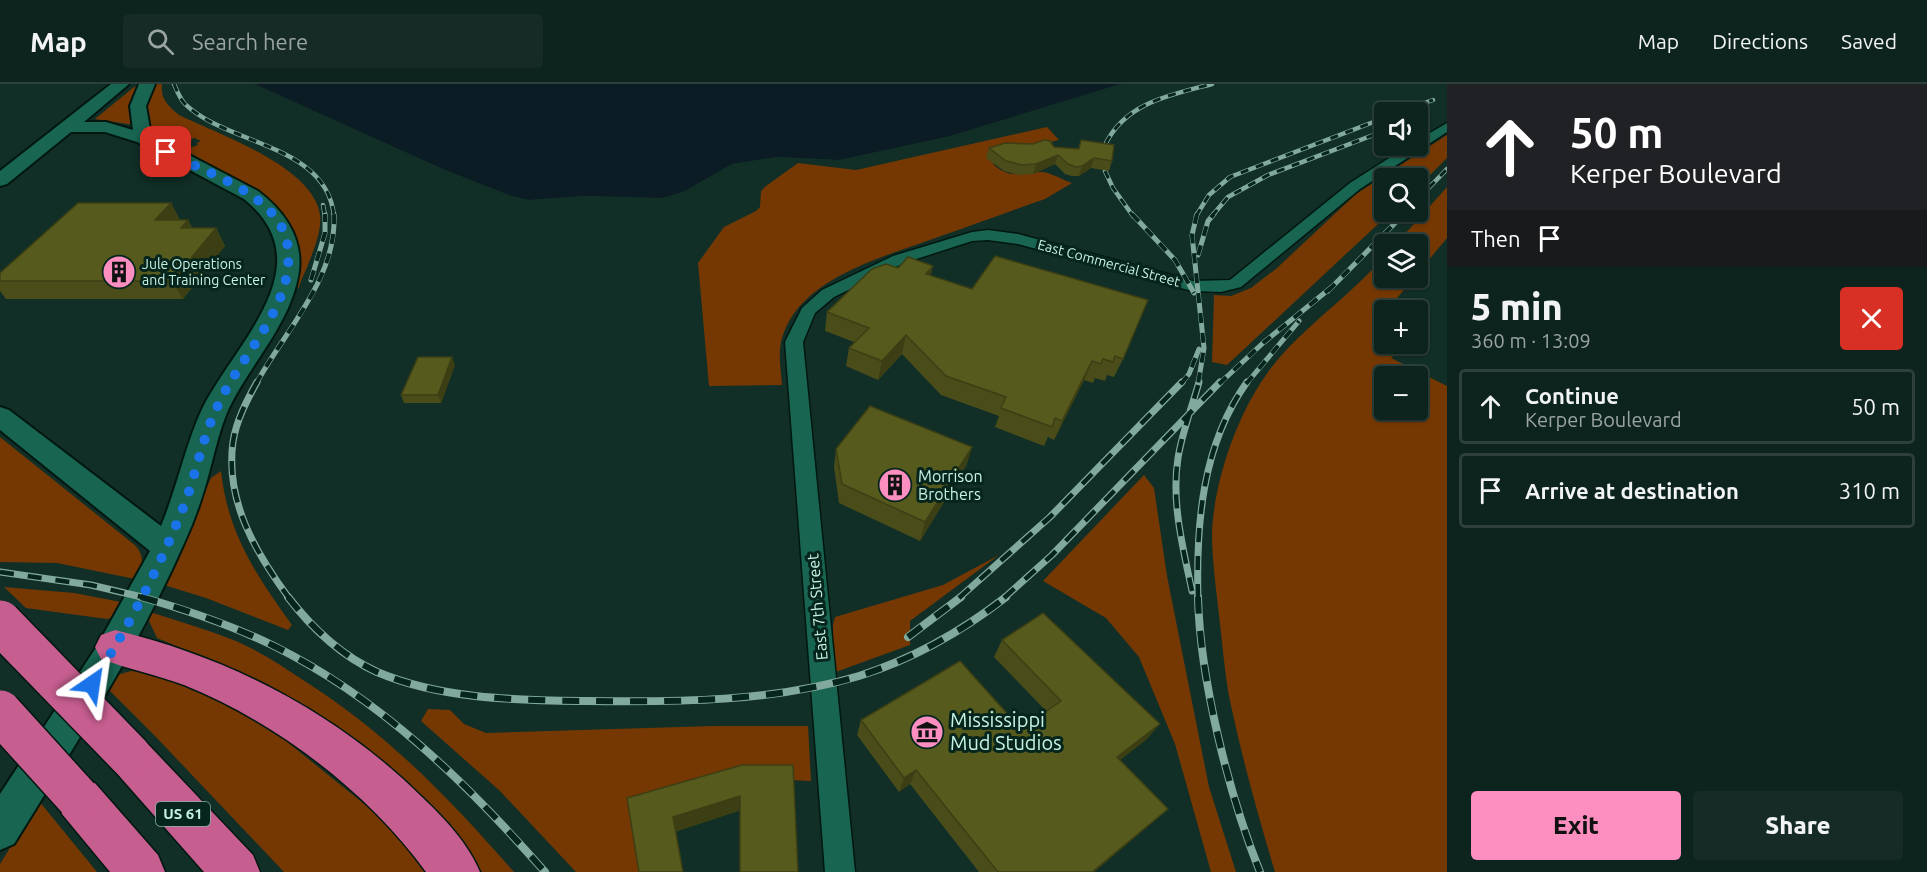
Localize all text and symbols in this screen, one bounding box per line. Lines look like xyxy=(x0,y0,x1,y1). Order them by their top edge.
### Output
search box xyxy=(123,14,543,68)
icon: search xyxy=(144,25,177,58)
text: Map xyxy=(30,26,87,57)
text: Search here xyxy=(192,29,308,54)
text: Map xyxy=(1638,29,1679,53)
text: Directions xyxy=(1712,29,1808,53)
text: Saved xyxy=(1841,29,1897,53)
map controls xyxy=(1374,102,1428,420)
button: sound xyxy=(1374,102,1428,156)
icon: ahead xyxy=(1471,108,1549,186)
text: 50 m xyxy=(1570,109,1664,156)
pin xyxy=(140,126,191,177)
icon: arrive xyxy=(149,135,182,168)
text: Kerper Boulevard xyxy=(1570,158,1782,188)
button: search xyxy=(1374,168,1428,222)
icon: arrive xyxy=(1533,222,1566,255)
text: Then xyxy=(1471,226,1521,251)
button: layers xyxy=(1374,234,1428,288)
street label: East Commercial Street xyxy=(1036,236,1182,290)
building icon: Jule Operations and Training Center xyxy=(101,254,137,290)
place label: Jule Operations and Training Center xyxy=(142,256,266,288)
text: 5 min xyxy=(1471,286,1563,327)
button: close xyxy=(1840,287,1903,350)
button: + xyxy=(1374,300,1428,354)
text: 360 m · 13:09 xyxy=(1471,329,1591,352)
button: − xyxy=(1374,366,1428,420)
text: Continue xyxy=(1525,383,1619,408)
icon: ahead xyxy=(1474,390,1507,423)
text: 50 m xyxy=(1851,394,1900,419)
text: Kerper Boulevard xyxy=(1525,408,1682,431)
building icon: Morrison Brothers xyxy=(877,467,913,503)
place label: Morrison Brothers xyxy=(918,467,983,503)
icon: arrive xyxy=(1474,474,1507,507)
text: Arrive at destination xyxy=(1525,478,1739,503)
text: 310 m xyxy=(1839,478,1900,503)
street label: East 7th Street xyxy=(803,552,831,661)
position arrow xyxy=(60,652,124,716)
place label: Mississippi Mud Studios xyxy=(950,708,1062,754)
museum icon: Mississippi Mud Studios xyxy=(909,714,945,750)
button: Exit xyxy=(1471,791,1681,860)
button: Share xyxy=(1693,791,1903,860)
road number: US 61 xyxy=(156,802,210,826)

